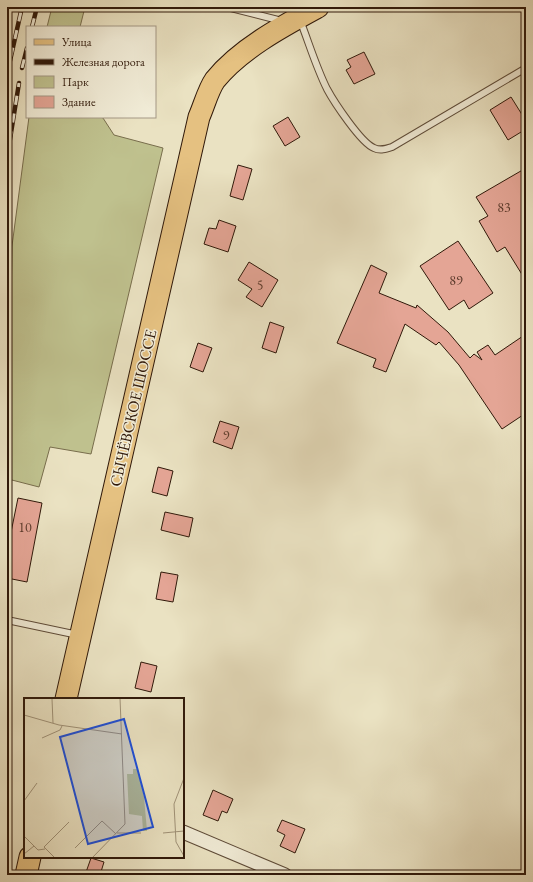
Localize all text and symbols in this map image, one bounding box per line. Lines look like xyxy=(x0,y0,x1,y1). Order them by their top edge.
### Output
legend xyxy=(26,26,156,118)
text: Улица xyxy=(61,34,92,50)
text: Железная дорога xyxy=(61,54,145,70)
text: Парк xyxy=(62,74,89,90)
text: Здание xyxy=(62,94,96,110)
house number: 83 xyxy=(497,198,511,216)
house number: 89 xyxy=(449,271,463,289)
house number: 5 xyxy=(257,276,263,294)
street label: СЫЧЁВСКОЕ ШОССЕ xyxy=(105,327,161,489)
house number: 9 xyxy=(223,426,230,444)
house number: 10 xyxy=(18,518,32,536)
inset map xyxy=(24,698,184,858)

